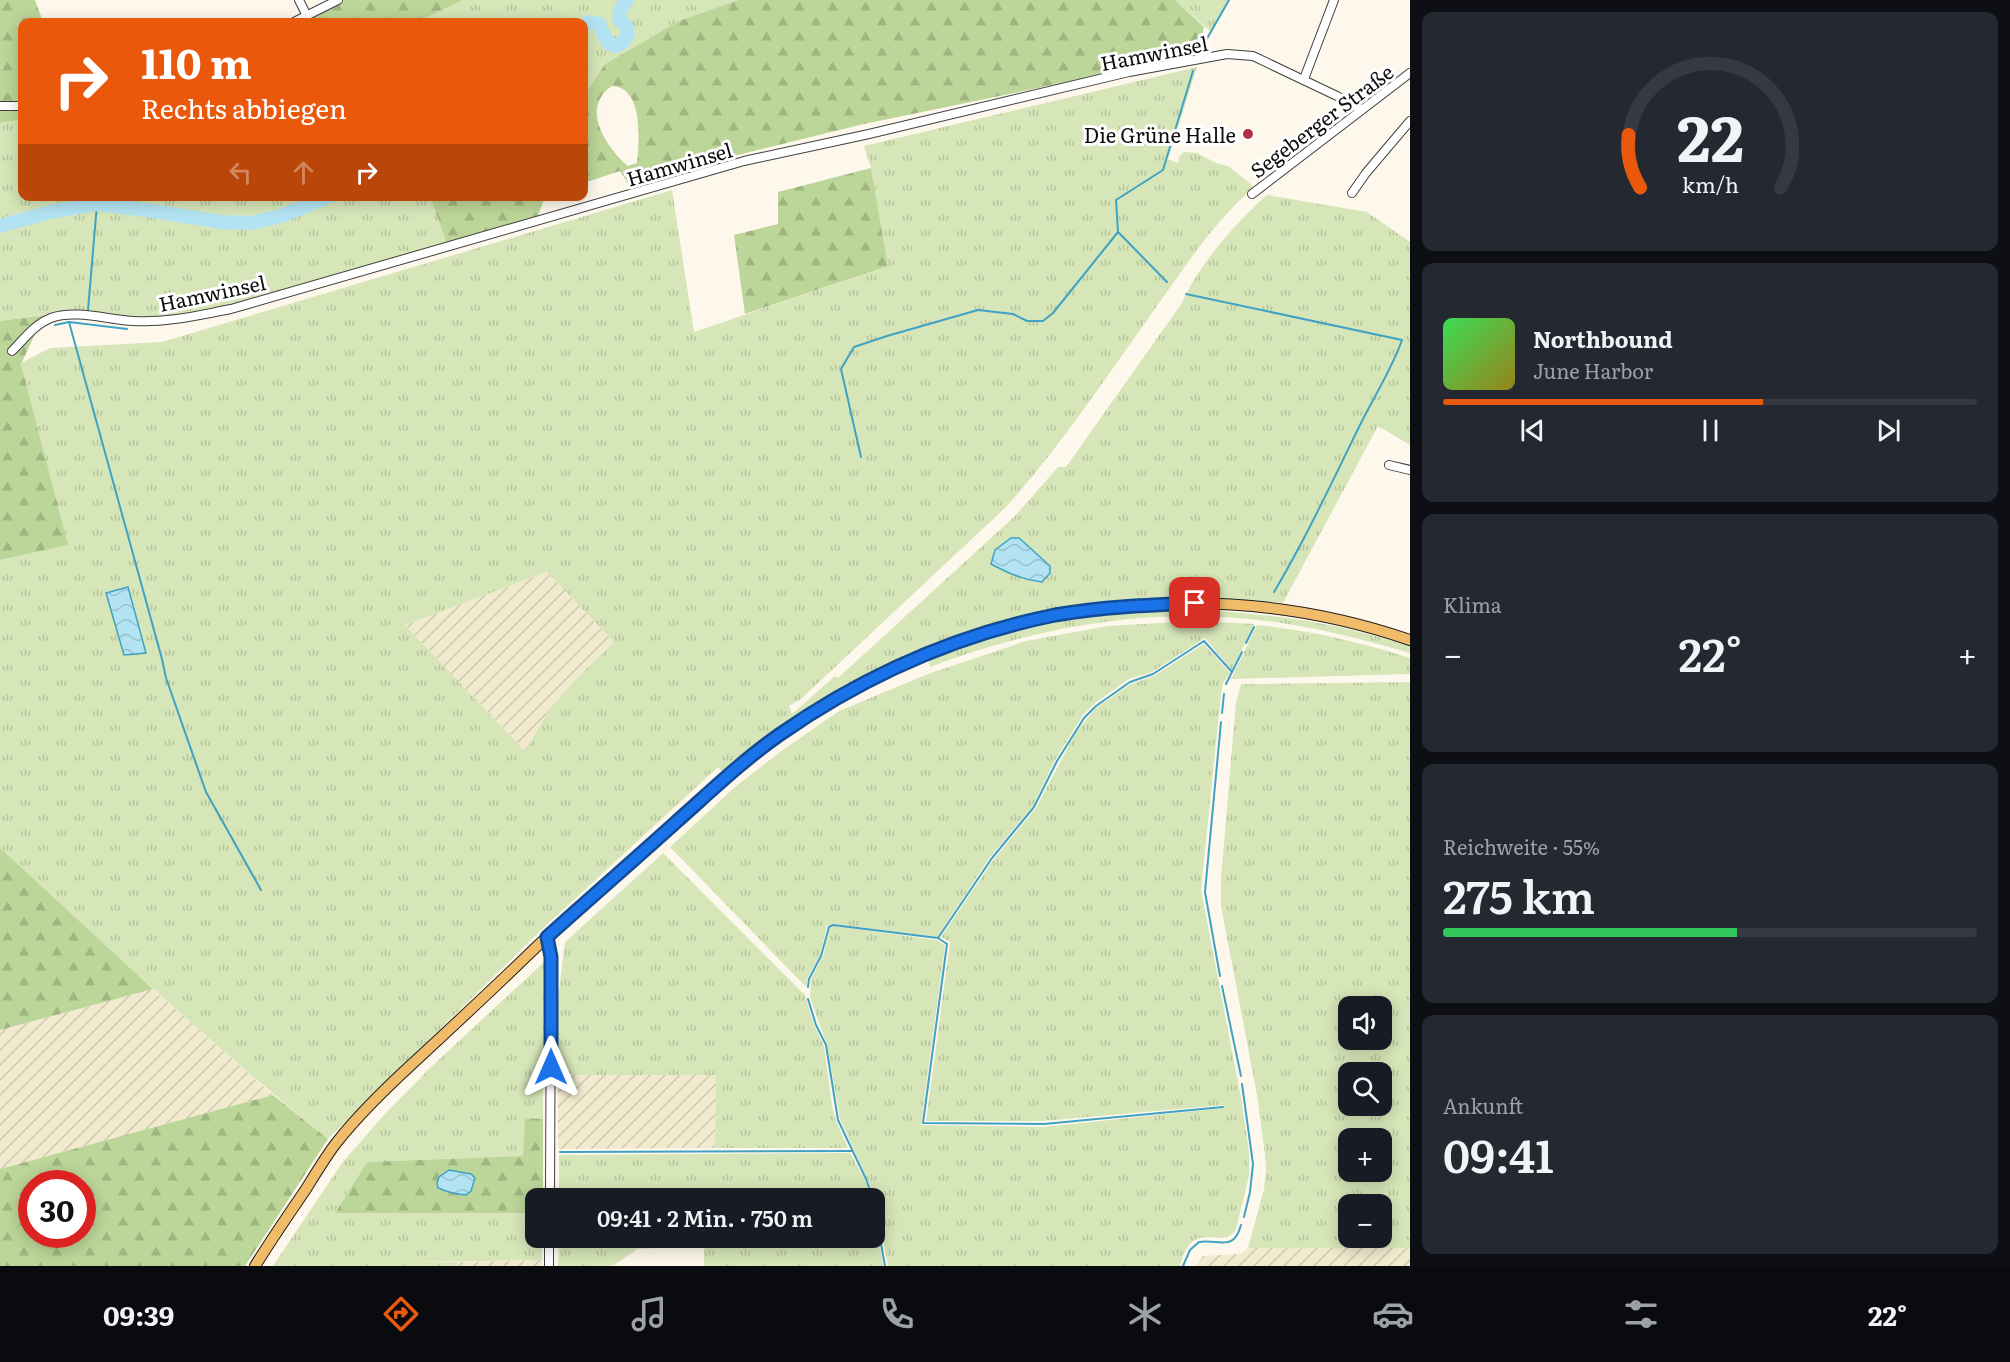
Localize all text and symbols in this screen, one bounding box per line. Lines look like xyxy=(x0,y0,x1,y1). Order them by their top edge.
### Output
street label: Hamwinsel xyxy=(1098,27,1211,77)
text: 110 m xyxy=(141,30,252,92)
icon: right xyxy=(42,42,120,120)
street label: Segeberger Straße xyxy=(1243,56,1399,184)
text: Rechts abbiegen xyxy=(141,87,347,127)
text: 22 xyxy=(1676,90,1744,182)
place label: Die Grüne Halle xyxy=(1084,119,1236,149)
marker: Die Grüne Halle xyxy=(1241,127,1255,141)
street label: Hamwinsel xyxy=(623,134,736,192)
icon: left xyxy=(224,156,257,189)
icon: ahead xyxy=(287,156,320,189)
icon: right xyxy=(350,156,383,189)
text: km/h xyxy=(1681,169,1739,201)
street label: Hamwinsel xyxy=(156,266,269,318)
text: Northbound xyxy=(1533,322,1673,355)
text: June Harbor xyxy=(1533,355,1653,385)
icon: previous xyxy=(1516,414,1549,447)
icon: pause xyxy=(1694,414,1727,447)
icon: next xyxy=(1872,414,1905,447)
pin xyxy=(1169,577,1220,628)
icon: arrive xyxy=(1178,586,1211,619)
text: Klima xyxy=(1443,589,1502,619)
text: 22° xyxy=(1678,619,1742,686)
text: − xyxy=(1443,628,1462,677)
text: + xyxy=(1958,628,1977,677)
text: Reichweite · 55% xyxy=(1443,831,1600,861)
text: 275 km xyxy=(1443,861,1595,928)
map controls xyxy=(1338,996,1392,1248)
button: sound xyxy=(1338,996,1392,1050)
position arrow xyxy=(519,1035,583,1099)
button: search xyxy=(1338,1062,1392,1116)
text: Ankunft xyxy=(1443,1090,1523,1120)
text: 09:41 xyxy=(1443,1120,1554,1187)
button: + xyxy=(1338,1128,1392,1182)
speed limit sign: 30 xyxy=(18,1170,96,1248)
button: − xyxy=(1338,1194,1392,1248)
text: 09:41 · 2 Min. · 750 m xyxy=(597,1201,813,1234)
icon: directions xyxy=(380,1293,422,1335)
icon: music xyxy=(628,1293,670,1335)
icon: phone xyxy=(876,1293,918,1335)
icon: climate xyxy=(1124,1293,1166,1335)
icon: car xyxy=(1372,1293,1414,1335)
icon: filters xyxy=(1620,1293,1662,1335)
text: 09:39 xyxy=(103,1294,174,1334)
text: 22° xyxy=(1868,1294,1907,1334)

